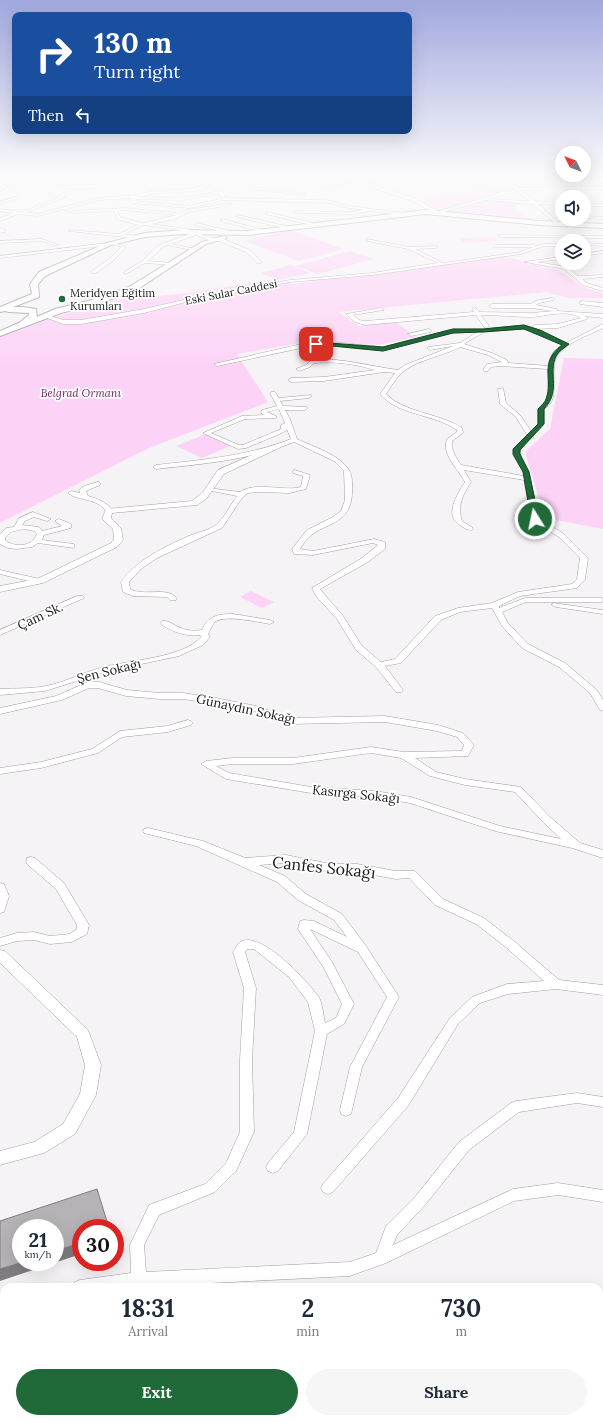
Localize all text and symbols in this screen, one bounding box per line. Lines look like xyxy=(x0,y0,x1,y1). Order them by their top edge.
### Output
text: 130 m xyxy=(94,25,172,61)
icon: right xyxy=(28,28,80,80)
text: Turn right xyxy=(94,60,180,83)
icon: left xyxy=(72,104,94,126)
text: Then xyxy=(28,106,64,125)
north arrow xyxy=(555,146,591,182)
map controls xyxy=(555,146,591,270)
button: sound xyxy=(555,190,591,226)
button: layers xyxy=(555,234,591,270)
street label: Eski Sular Caddesi xyxy=(184,276,278,308)
place label: Meridyen Eğitim Kurumları xyxy=(70,286,155,313)
marker: Meridyen Eğitim Kurumları xyxy=(57,294,67,304)
pin xyxy=(299,327,333,361)
icon: arrive xyxy=(305,333,327,355)
park label: Belgrad Ormanı xyxy=(41,386,122,400)
position arrow xyxy=(514,498,556,540)
street label: Çam Sk. xyxy=(14,598,66,634)
street label: Şen Sokağı xyxy=(75,655,143,687)
street label: Günaydın Sokağı xyxy=(195,690,298,728)
street label: Kasırga Sokağı xyxy=(311,781,401,807)
street label: Canfes Sokağı xyxy=(271,852,377,882)
speed limit sign: 30 xyxy=(72,1219,124,1271)
text: 21 xyxy=(29,1227,47,1252)
text: km/h xyxy=(24,1248,52,1261)
text: 18:31 xyxy=(122,1293,174,1324)
text: 2 xyxy=(301,1293,314,1324)
text: 730 xyxy=(441,1293,481,1324)
text: Arrival xyxy=(128,1323,168,1340)
text: min xyxy=(296,1323,319,1340)
text: m xyxy=(455,1323,467,1340)
button: Exit xyxy=(16,1369,298,1415)
button: Share xyxy=(306,1369,587,1415)

